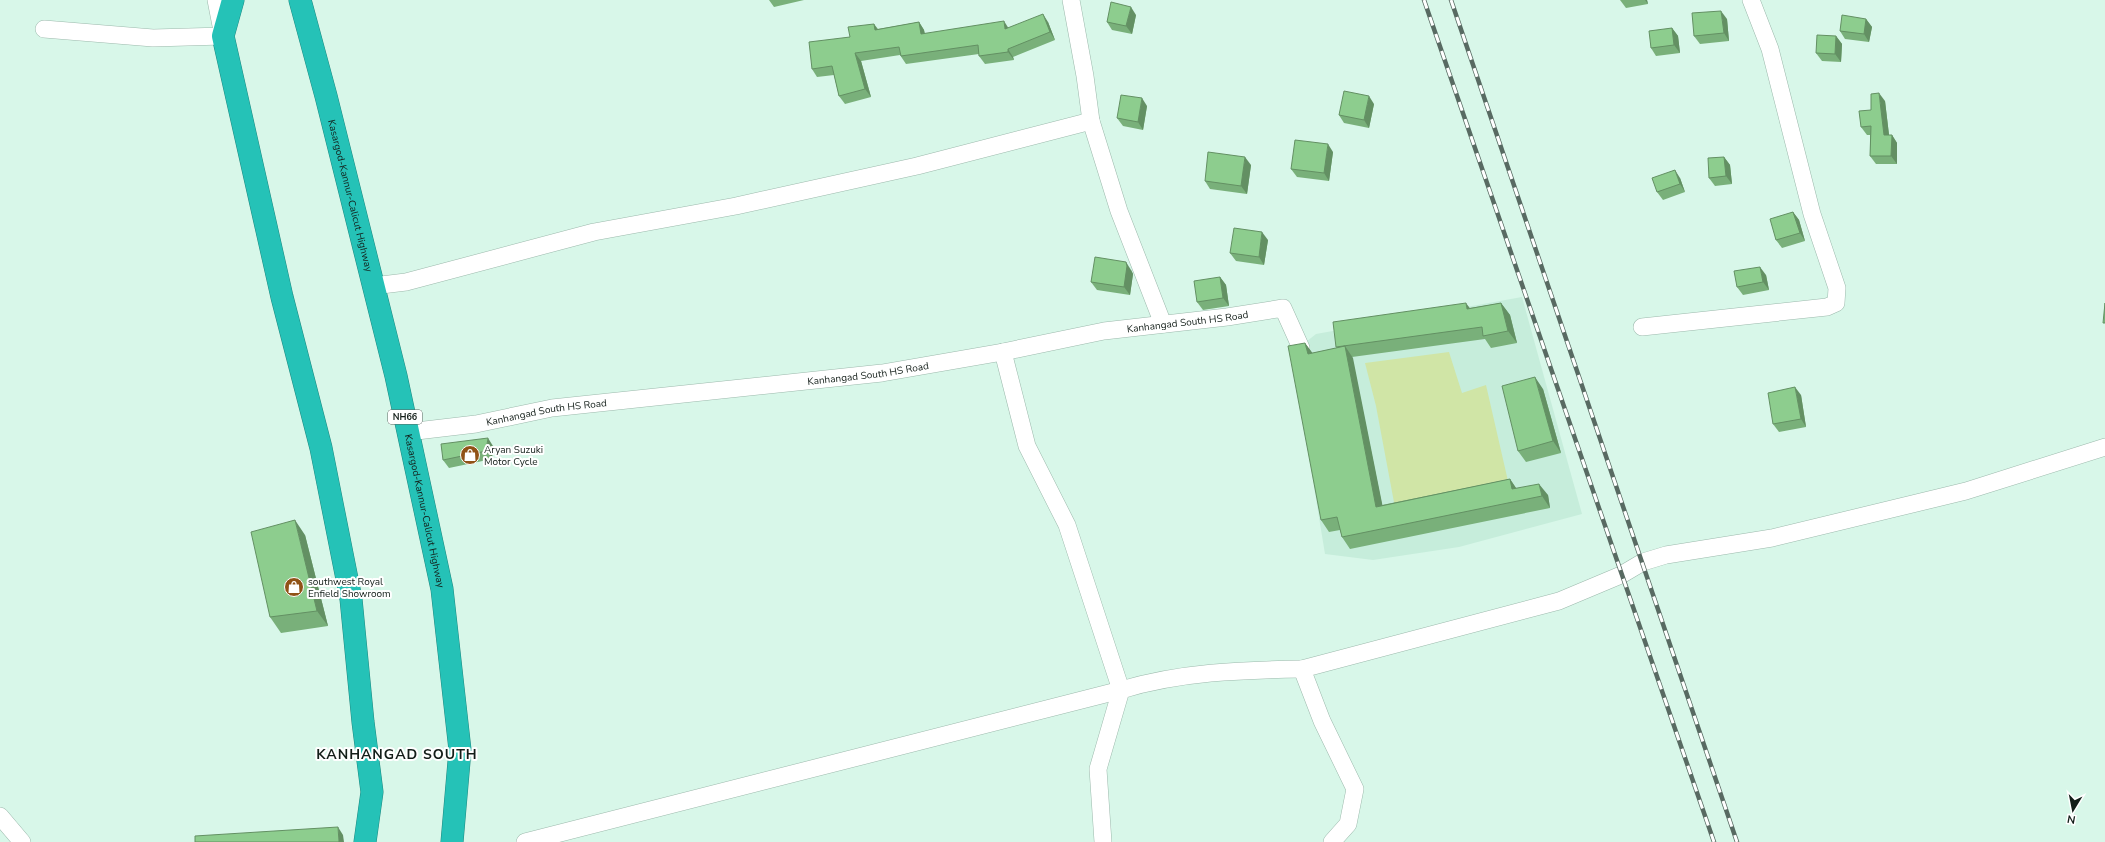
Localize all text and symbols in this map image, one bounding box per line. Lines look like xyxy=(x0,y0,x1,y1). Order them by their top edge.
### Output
street label: Kasargod-Kannur-Calicut Highway xyxy=(324,118,376,274)
street label: Kanhangad South HS Road xyxy=(1126,308,1250,336)
street label: Kanhangad South HS Road xyxy=(807,359,930,389)
street label: Kanhangad South HS Road xyxy=(485,396,608,430)
road number: NH66 xyxy=(388,410,422,424)
street label: Kasargod-Kannur-Calicut Highway xyxy=(401,433,448,590)
place label: Aryan Suzuki Motor Cycle xyxy=(484,443,543,469)
shop icon: Aryan Suzuki Motor Cycle xyxy=(459,444,481,466)
place label: southwest Royal Enfield Showroom xyxy=(308,575,391,601)
shop icon: southwest Royal Enfield Showroom xyxy=(283,576,305,598)
district label: KANHANGAD SOUTH xyxy=(316,745,478,764)
north arrow xyxy=(2053,790,2093,830)
text: N xyxy=(2066,811,2077,827)

